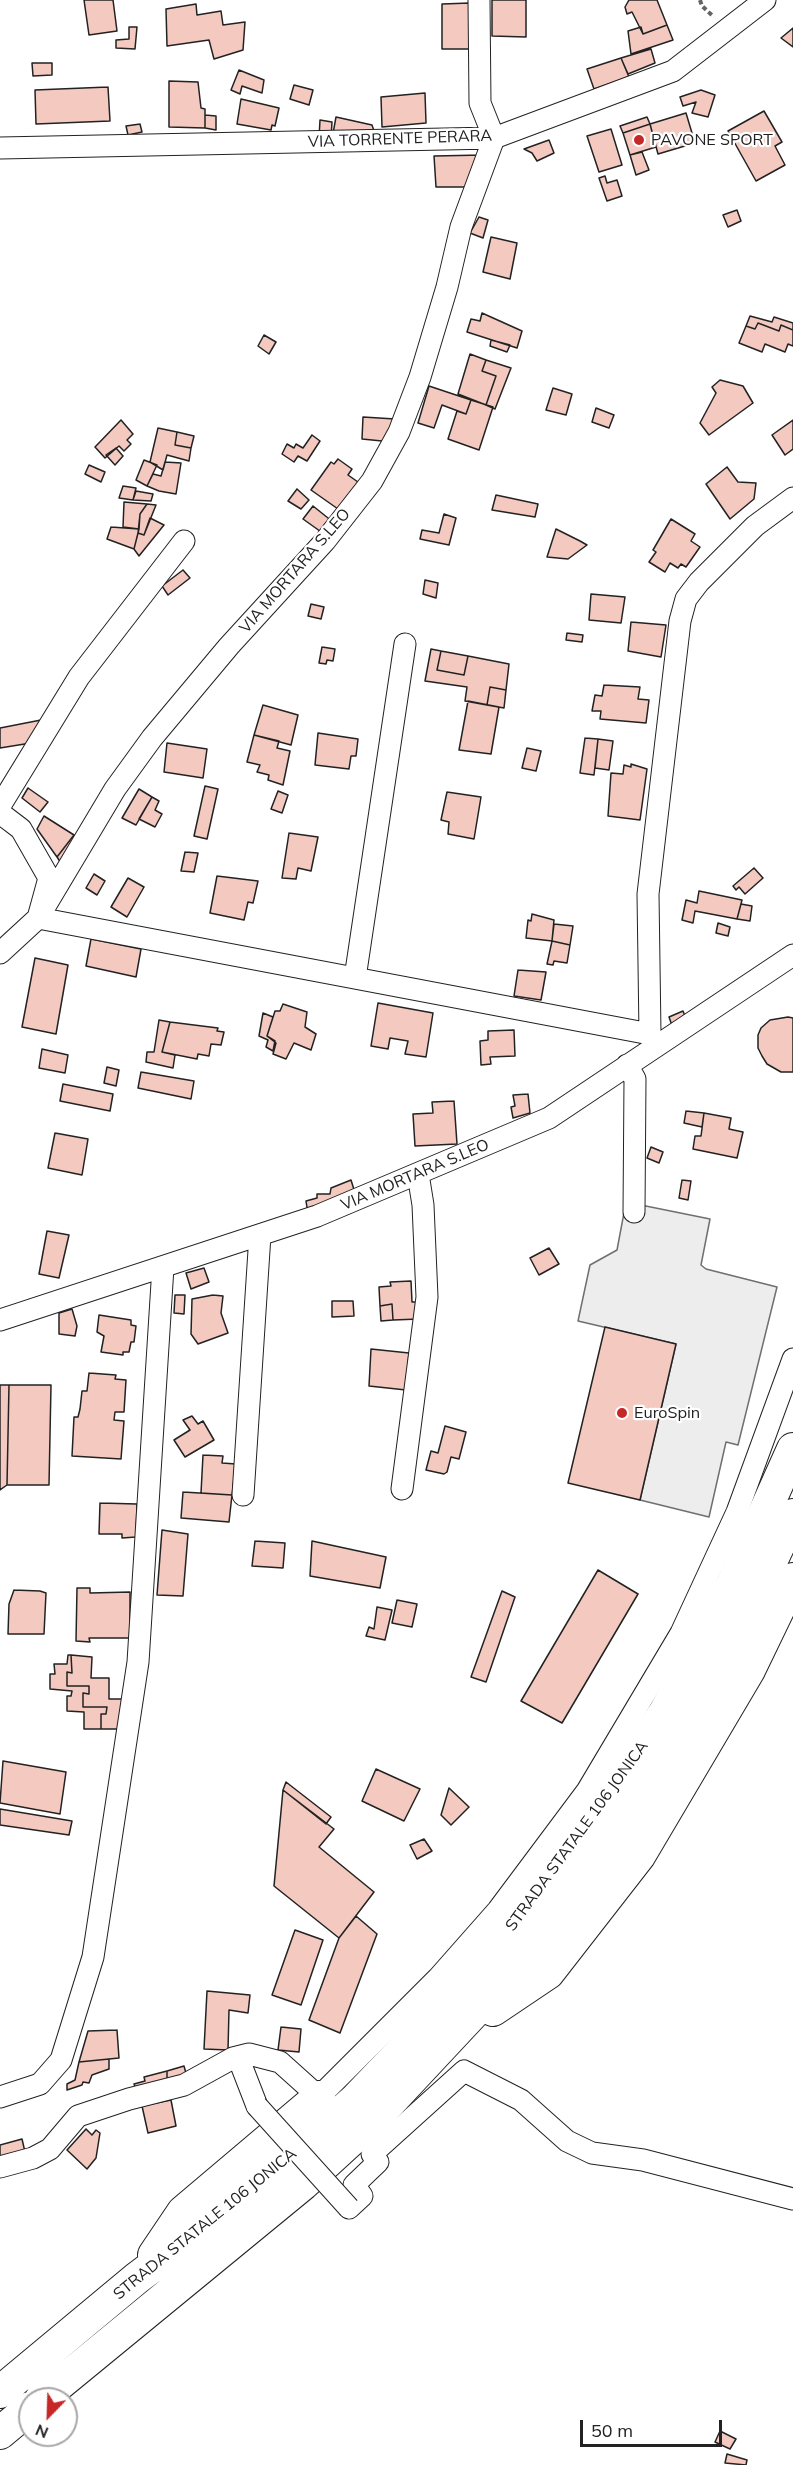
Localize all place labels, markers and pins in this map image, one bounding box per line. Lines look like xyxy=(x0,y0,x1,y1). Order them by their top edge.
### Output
place label: PAVONE SPORT xyxy=(651,130,773,150)
marker: PAVONE SPORT xyxy=(632,133,646,147)
place label: EuroSpin xyxy=(634,1403,700,1423)
marker: EuroSpin xyxy=(615,1406,629,1420)

